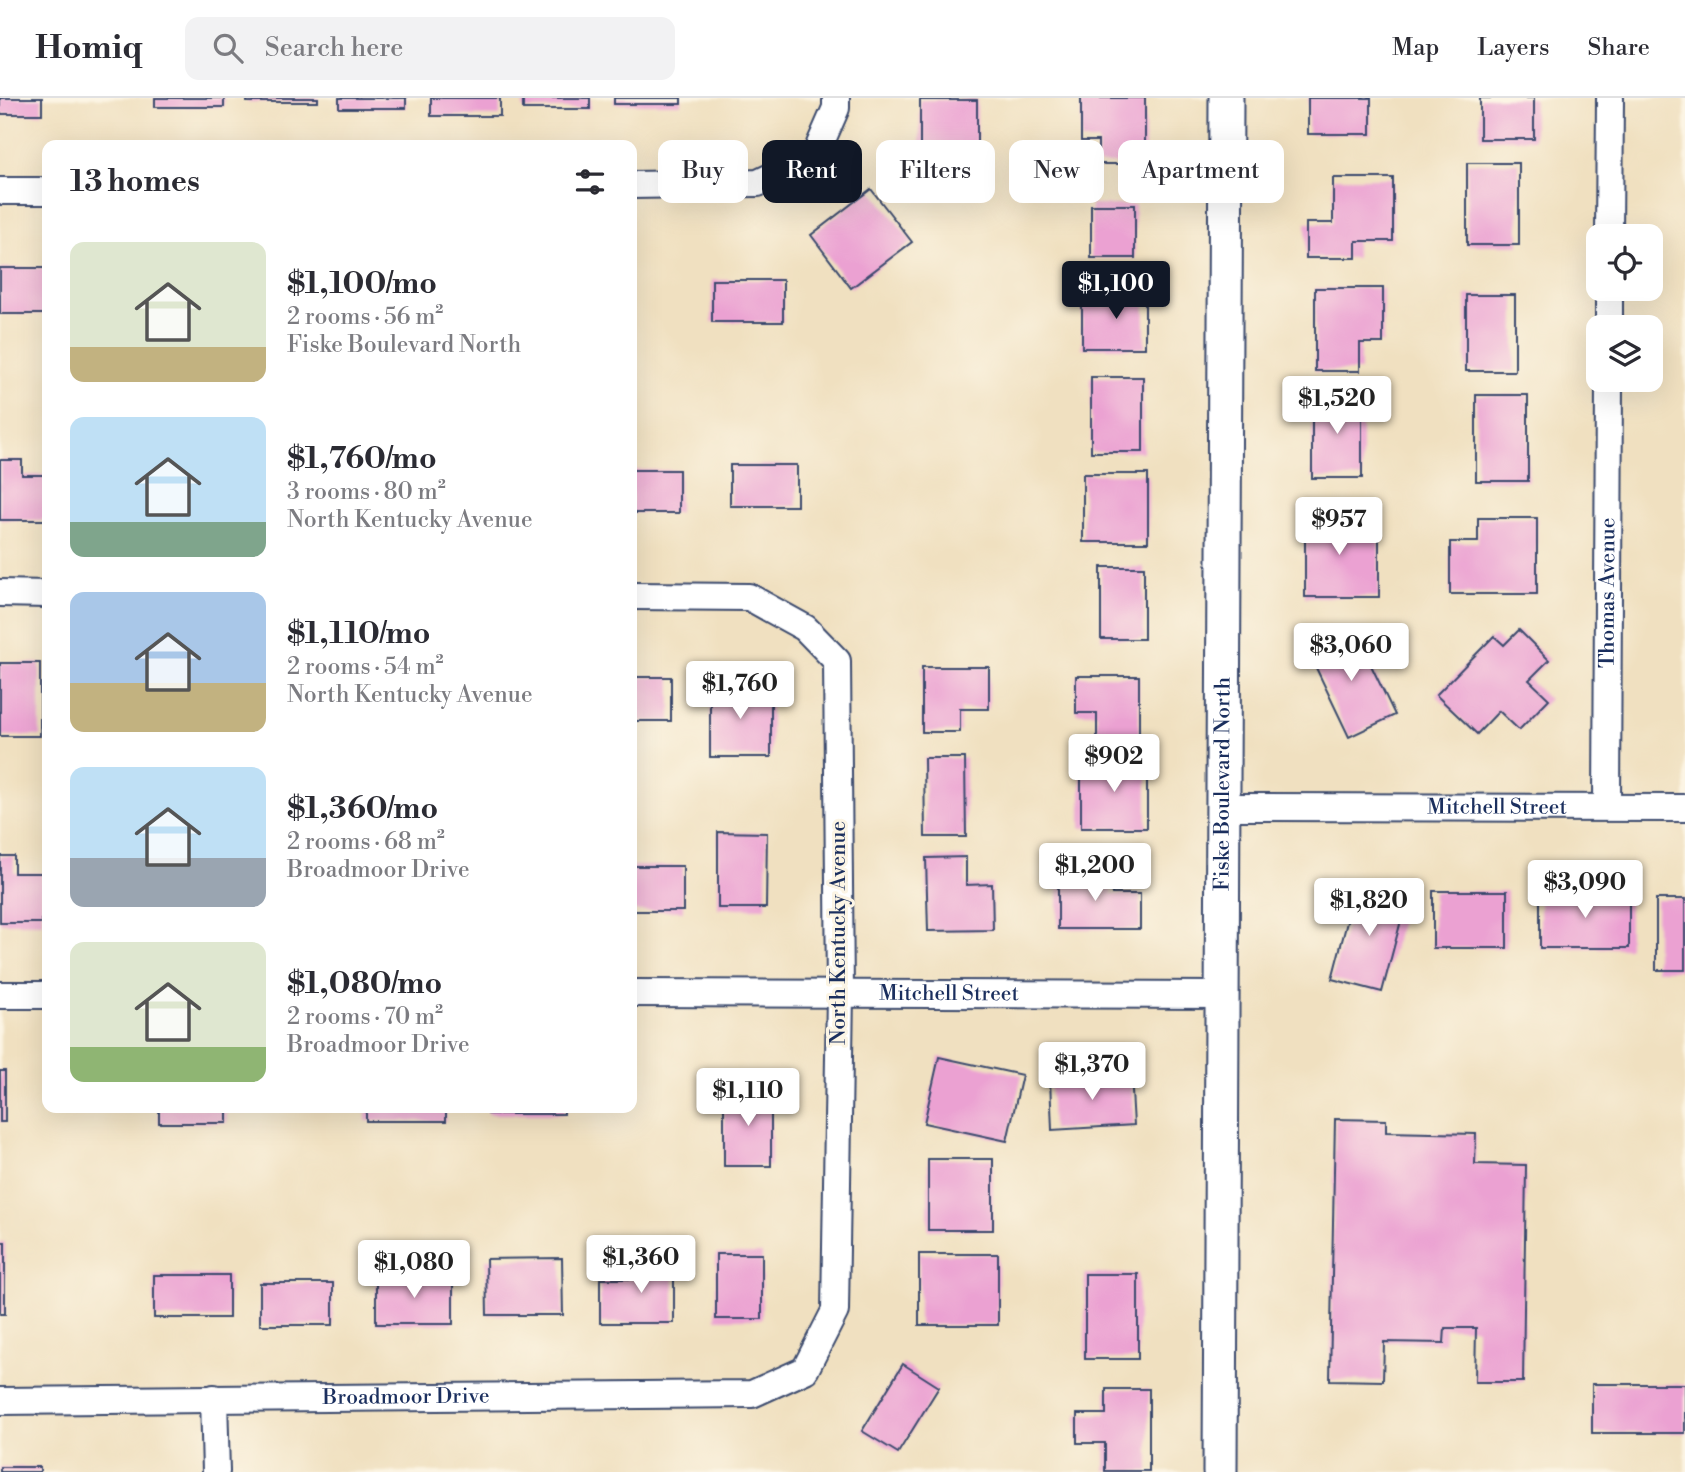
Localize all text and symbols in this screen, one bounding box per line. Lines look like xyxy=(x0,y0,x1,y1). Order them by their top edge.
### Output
search box xyxy=(185,17,675,80)
text: Homiq xyxy=(35,28,143,69)
icon: search xyxy=(209,29,247,67)
text: Search here xyxy=(265,32,403,64)
text: Map xyxy=(1392,33,1439,63)
text: Layers xyxy=(1477,33,1549,63)
text: Share xyxy=(1587,33,1650,63)
chip: Buy xyxy=(658,140,748,203)
chip: Rent xyxy=(762,140,862,203)
chip: Filters xyxy=(876,140,995,203)
chip: New xyxy=(1009,140,1104,203)
chip: Apartment xyxy=(1118,140,1284,203)
text: 13 homes xyxy=(70,163,200,201)
icon: filters xyxy=(571,163,609,201)
map controls xyxy=(1586,224,1663,392)
button: locate xyxy=(1586,224,1663,301)
pin: $1,100 xyxy=(1059,262,1173,321)
text: $1,100/mo xyxy=(287,265,437,303)
icon: home xyxy=(126,270,210,354)
text: $1,100 xyxy=(1078,270,1154,298)
text: 2 rooms · 56 m² xyxy=(287,303,443,331)
button: layers xyxy=(1586,315,1663,392)
text: Fiske Boulevard North xyxy=(287,331,521,359)
pin: $1,520 xyxy=(1280,376,1394,436)
text: $1,520 xyxy=(1298,385,1376,413)
text: $1,760/mo xyxy=(287,440,437,478)
icon: home xyxy=(126,445,210,529)
text: 3 rooms · 80 m² xyxy=(287,478,446,506)
pin: $957 xyxy=(1298,498,1380,557)
text: North Kentucky Avenue xyxy=(287,506,533,534)
text: $957 xyxy=(1311,506,1367,534)
street label: Thomas Avenue xyxy=(1595,518,1621,668)
text: $1,110/mo xyxy=(287,615,430,653)
icon: home xyxy=(126,620,210,704)
pin: $3,060 xyxy=(1294,624,1408,683)
text: $3,060 xyxy=(1310,632,1392,660)
text: 2 rooms · 54 m² xyxy=(287,653,444,681)
pin: $1,760 xyxy=(683,662,797,721)
text: $1,760 xyxy=(702,670,778,698)
street label: Fiske Boulevard North xyxy=(1210,676,1236,891)
text: North Kentucky Avenue xyxy=(287,681,533,709)
pin: $902 xyxy=(1073,734,1155,794)
text: $902 xyxy=(1085,743,1143,771)
text: $1,360/mo xyxy=(287,790,438,828)
street label: Mitchell Street xyxy=(1427,794,1568,821)
icon: home xyxy=(126,795,210,879)
street label: North Kentucky Avenue xyxy=(826,821,852,1045)
text: 2 rooms · 68 m² xyxy=(287,828,445,856)
pin: $1,200 xyxy=(1038,844,1152,903)
text: $1,200 xyxy=(1055,852,1135,880)
text: Broadmoor Drive xyxy=(287,856,470,884)
pin: $3,090 xyxy=(1528,860,1642,920)
text: $3,090 xyxy=(1544,869,1626,897)
pin: $1,820 xyxy=(1312,878,1426,938)
text: $1,820 xyxy=(1330,887,1408,915)
text: $1,080/mo xyxy=(287,965,442,1003)
icon: home xyxy=(126,970,210,1054)
street label: Mitchell Street xyxy=(879,981,1020,1007)
text: 2 rooms · 70 m² xyxy=(287,1003,443,1031)
text: Broadmoor Drive xyxy=(287,1031,470,1059)
pin: $1,370 xyxy=(1035,1042,1149,1102)
text: $1,370 xyxy=(1055,1051,1129,1079)
pin: $1,110 xyxy=(691,1068,805,1128)
text: $1,110 xyxy=(712,1077,784,1105)
pin: $1,360 xyxy=(584,1236,698,1295)
pin: $1,080 xyxy=(357,1240,471,1300)
text: $1,360 xyxy=(602,1244,680,1272)
text: $1,080 xyxy=(374,1249,454,1277)
street label: Broadmoor Drive xyxy=(321,1383,490,1411)

